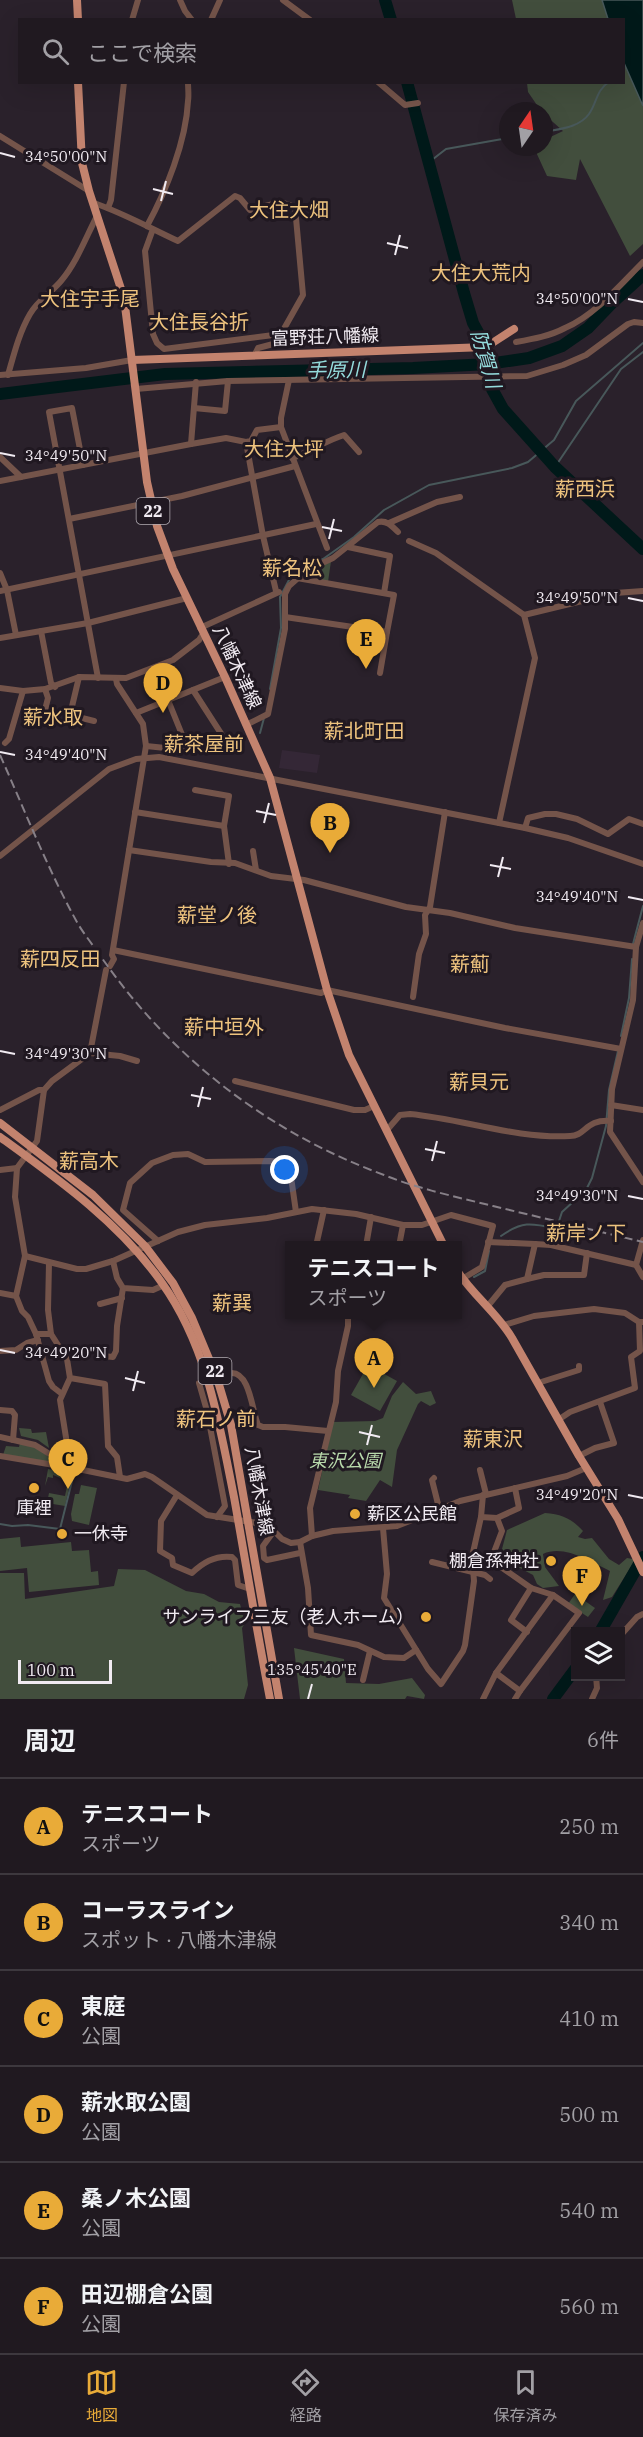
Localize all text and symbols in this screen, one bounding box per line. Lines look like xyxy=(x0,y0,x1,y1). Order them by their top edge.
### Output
search box xyxy=(18,18,625,84)
icon: search xyxy=(39,35,72,68)
text: ここで検索 xyxy=(87,38,197,67)
north arrow xyxy=(499,102,553,156)
text: 34°50'00"N xyxy=(25,147,107,166)
district label: 大住大畑 xyxy=(249,196,329,223)
district label: 大住大荒内 xyxy=(431,259,531,286)
district label: 大住宇手尾 xyxy=(40,285,140,312)
text: 34°50'00"N xyxy=(536,289,618,308)
district label: 大住長谷折 xyxy=(149,308,249,335)
street label: 富野荘八幡線 xyxy=(271,323,379,350)
water label: 防賀川 xyxy=(465,326,508,393)
water label: 手原川 xyxy=(306,355,368,384)
district label: 大住大坪 xyxy=(244,435,324,462)
text: 34°49'50"N xyxy=(25,446,107,465)
district label: 薪西浜 xyxy=(555,475,615,502)
road number: 22 xyxy=(136,498,170,524)
district label: 薪名松 xyxy=(262,554,322,581)
text: 34°49'50"N xyxy=(536,588,618,607)
pin: E xyxy=(346,620,386,669)
street label: 八幡木津線 xyxy=(208,621,267,712)
pin: D xyxy=(144,664,182,713)
district label: 薪水取 xyxy=(23,703,83,730)
district label: 薪北町田 xyxy=(324,717,404,744)
district label: 薪茶屋前 xyxy=(164,730,244,757)
text: 34°49'40"N xyxy=(25,745,107,764)
pin: B xyxy=(310,804,350,853)
text: 34°49'40"N xyxy=(536,887,618,906)
district label: 薪堂ノ後 xyxy=(177,901,257,928)
district label: 薪四反田 xyxy=(20,945,100,972)
district label: 薪薊 xyxy=(450,950,490,977)
district label: 薪中垣外 xyxy=(184,1013,264,1040)
text: 34°49'30"N xyxy=(25,1044,107,1063)
district label: 薪貝元 xyxy=(449,1068,509,1095)
district label: 薪高木 xyxy=(59,1147,119,1174)
your location xyxy=(270,1155,299,1184)
text: 34°49'30"N xyxy=(536,1186,618,1205)
district label: 薪岸ノ下 xyxy=(546,1219,626,1246)
popup xyxy=(285,1241,462,1319)
text: テニスコート xyxy=(307,1253,440,1282)
text: スポーツ xyxy=(307,1284,387,1311)
district label: 薪巽 xyxy=(212,1289,252,1316)
pin: A xyxy=(354,1338,394,1388)
text: 34°49'20"N xyxy=(25,1343,107,1362)
road number: 22 xyxy=(198,1358,232,1384)
district label: 薪石ノ前 xyxy=(176,1405,256,1432)
district label: 薪東沢 xyxy=(463,1425,523,1452)
pin: C xyxy=(48,1440,88,1489)
street label: 八幡木津線 xyxy=(240,1445,279,1537)
park label: 東沢公園 xyxy=(309,1449,384,1472)
marker: 庫裡 xyxy=(27,1481,41,1495)
text: 34°49'20"N xyxy=(536,1485,618,1504)
place label: 庫裡 xyxy=(16,1496,52,1519)
place label: 薪区公民館 xyxy=(367,1502,457,1525)
marker: 薪区公民館 xyxy=(348,1507,362,1521)
place label: 一休寺 xyxy=(74,1522,128,1545)
marker: 一休寺 xyxy=(55,1527,69,1541)
place label: 棚倉孫神社 xyxy=(449,1549,539,1572)
marker: 棚倉孫神社 xyxy=(544,1554,558,1568)
pin: F xyxy=(562,1556,602,1606)
place label: サンライフ三友（老人ホーム） xyxy=(163,1605,414,1628)
marker: サンライフ三友（老人ホーム） xyxy=(419,1610,433,1624)
map controls xyxy=(571,1627,625,1681)
button: layers xyxy=(571,1627,625,1681)
scale bar xyxy=(18,1657,112,1684)
text: 100 m xyxy=(27,1660,75,1680)
text: 135°45'40"E xyxy=(267,1660,357,1679)
text: 周辺 xyxy=(24,1723,76,1757)
text: 6件 xyxy=(587,1726,619,1753)
text: テニスコート xyxy=(81,1799,213,1828)
text: A xyxy=(37,1813,50,1840)
text: 250 m xyxy=(559,1813,619,1840)
text: スポーツ xyxy=(81,1830,161,1857)
text: コーラスライン xyxy=(81,1895,235,1924)
text: B xyxy=(36,1909,51,1936)
text: 340 m xyxy=(559,1909,619,1936)
text: スポット · 八幡木津線 xyxy=(81,1926,277,1953)
text: 東庭 xyxy=(81,1991,125,2020)
text: C xyxy=(37,2005,50,2032)
text: 410 m xyxy=(559,2005,619,2032)
text: 公園 xyxy=(81,2022,121,2049)
text: 薪水取公園 xyxy=(81,2087,191,2116)
text: D xyxy=(36,2101,51,2128)
text: 500 m xyxy=(559,2101,619,2128)
text: 公園 xyxy=(81,2118,121,2145)
text: 桑ノ木公園 xyxy=(81,2183,191,2212)
text: E xyxy=(37,2197,50,2224)
text: 540 m xyxy=(559,2197,619,2224)
text: 公園 xyxy=(81,2214,121,2241)
text: 田辺棚倉公園 xyxy=(81,2279,213,2308)
text: F xyxy=(37,2293,50,2320)
text: 560 m xyxy=(559,2293,619,2320)
text: 公園 xyxy=(81,2310,121,2337)
tab: 地図 xyxy=(85,2366,118,2426)
tab: 経路 xyxy=(289,2366,322,2426)
tab: 保存済み xyxy=(493,2366,557,2426)

